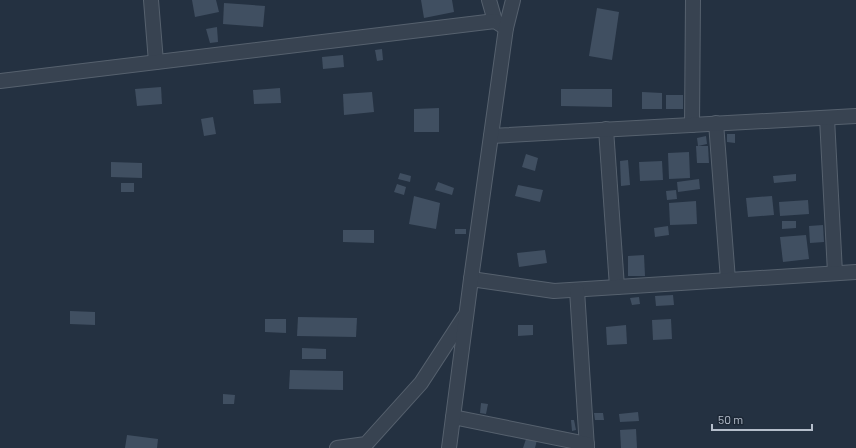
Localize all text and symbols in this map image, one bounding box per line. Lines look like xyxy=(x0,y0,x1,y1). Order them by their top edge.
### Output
scale bar xyxy=(712,406,812,432)
text: 50 m xyxy=(718,412,743,426)

